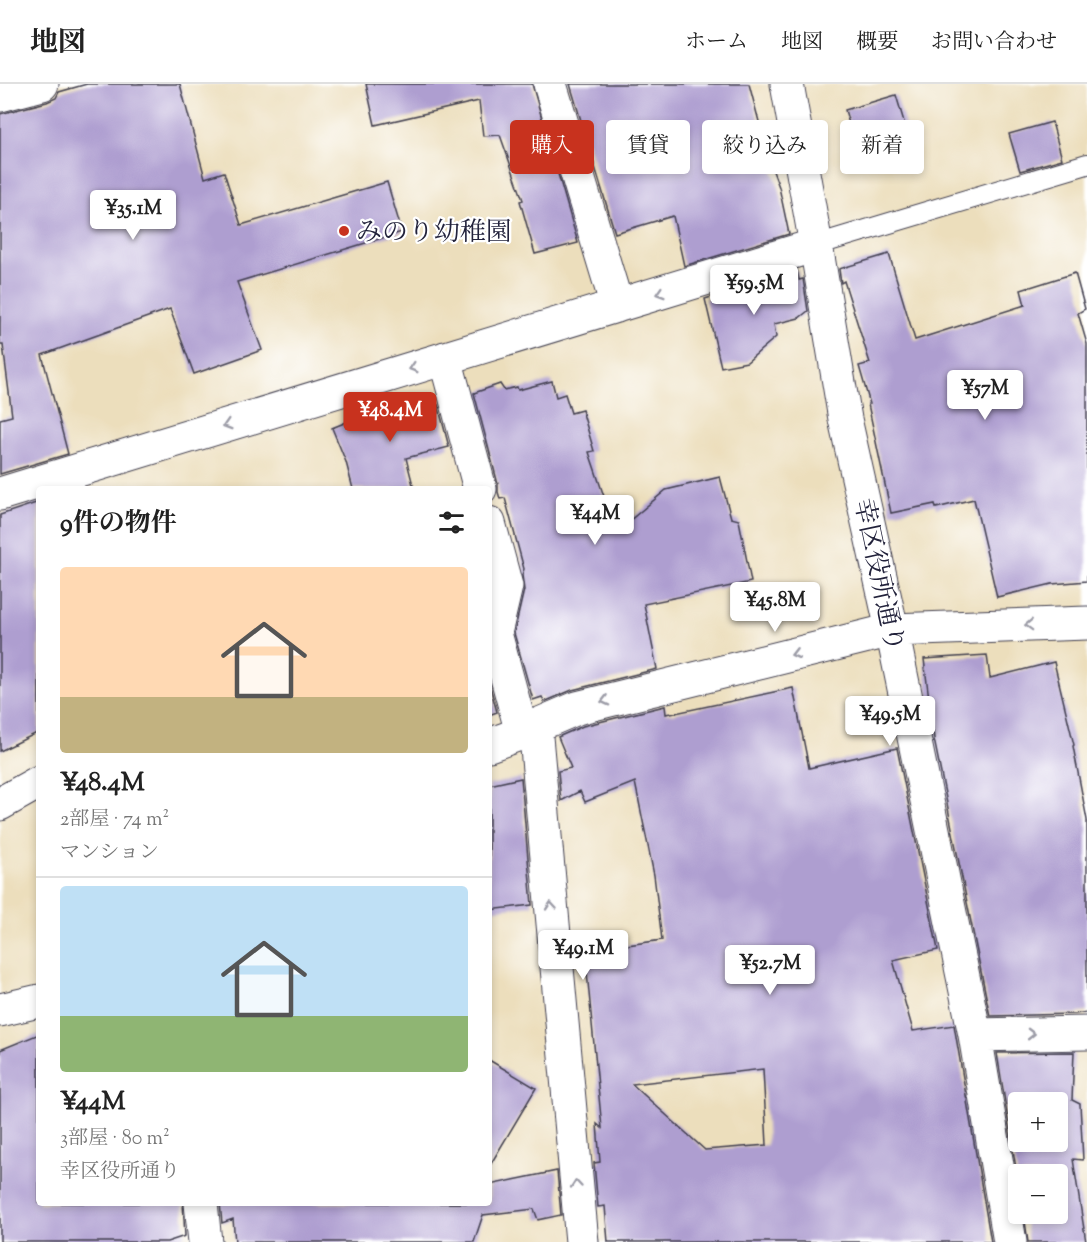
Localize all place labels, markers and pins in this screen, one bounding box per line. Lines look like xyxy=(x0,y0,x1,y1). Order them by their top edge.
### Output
pin: ¥35.1M xyxy=(84,190,182,241)
place label: みのり幼稚園 xyxy=(356,215,512,252)
marker: みのり幼稚園 xyxy=(337,224,351,238)
pin: ¥59.5M xyxy=(705,265,803,316)
pin: ¥57M xyxy=(949,370,1021,421)
pin: ¥48.4M xyxy=(341,392,439,443)
pin: ¥44M xyxy=(559,495,631,546)
pin: ¥45.8M xyxy=(726,582,824,633)
pin: ¥49.5M xyxy=(841,696,939,747)
pin: ¥49.1M xyxy=(534,930,632,981)
pin: ¥52.7M xyxy=(721,945,819,996)

